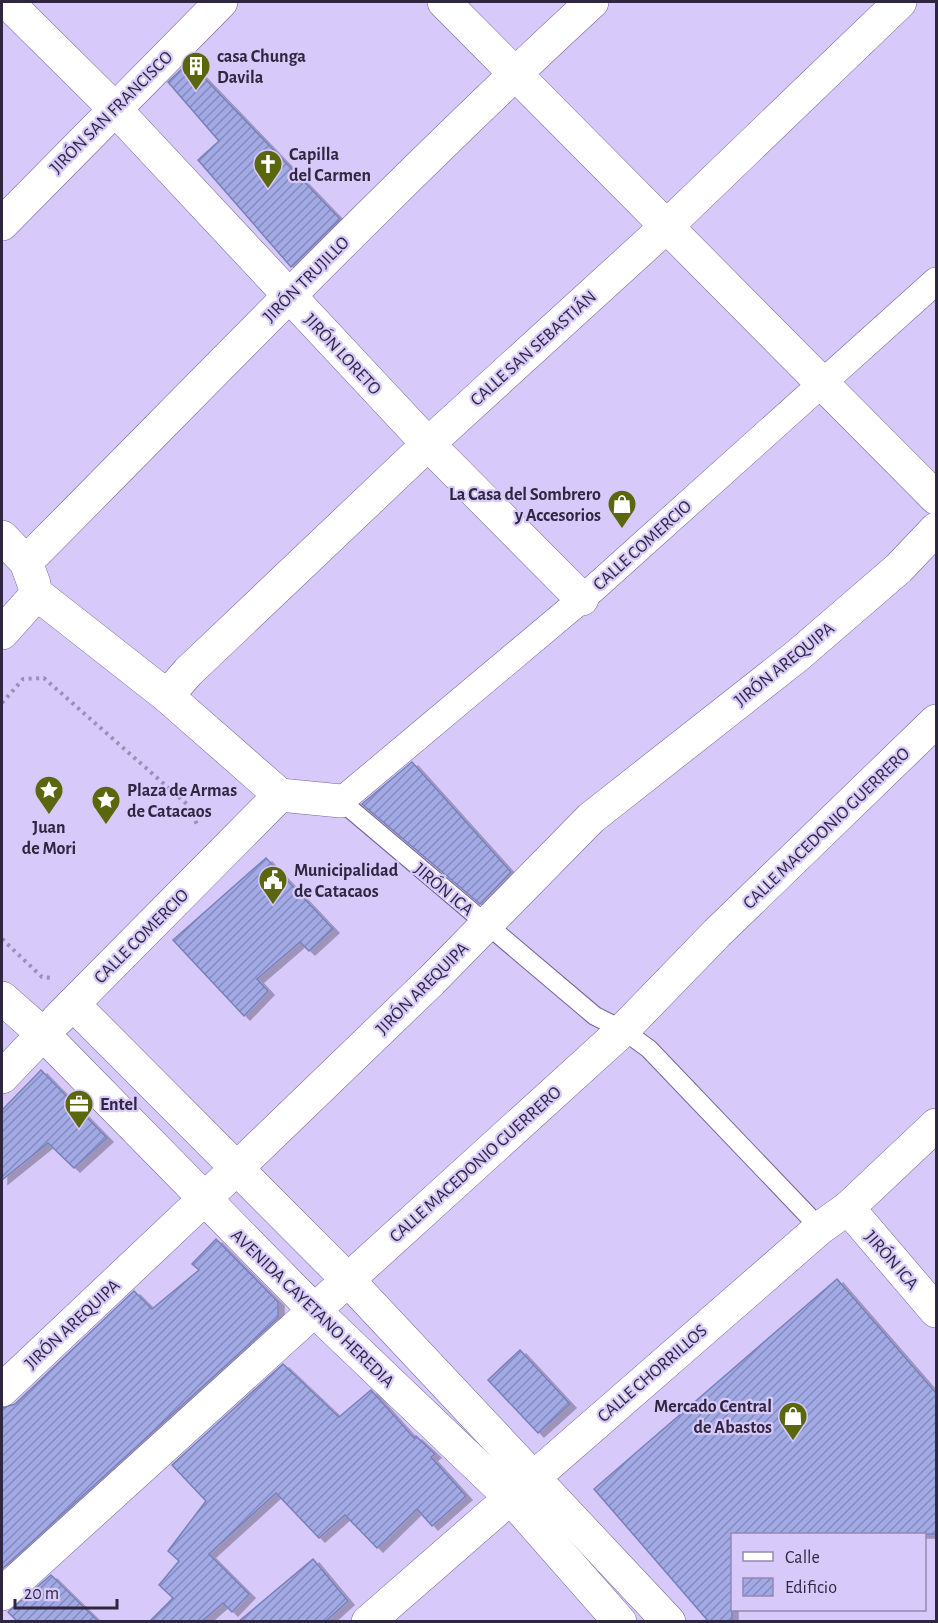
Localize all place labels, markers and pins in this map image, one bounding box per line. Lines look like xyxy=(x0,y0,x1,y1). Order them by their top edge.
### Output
place label: casa Chunga Davila xyxy=(217,48,306,87)
building icon: casa Chunga Davila xyxy=(180,50,212,92)
place label: Capilla del Carmen xyxy=(289,146,371,185)
church icon: Capilla del Carmen xyxy=(252,148,284,190)
place label: La Casa del Sombrero y Accesorios xyxy=(449,486,601,525)
shop icon: La Casa del Sombrero y Accesorios xyxy=(606,488,638,530)
place icon: Juan de Mori xyxy=(33,774,65,816)
place label: Plaza de Armas de Catacaos xyxy=(127,782,237,821)
place icon: Plaza de Armas de Catacaos xyxy=(90,784,122,826)
place label: Juan de Mori xyxy=(22,819,76,858)
place label: Municipalidad de Catacaos xyxy=(294,862,399,901)
public building icon: Municipalidad de Catacaos xyxy=(257,864,289,906)
office icon: Entel xyxy=(63,1088,95,1130)
place label: Entel xyxy=(100,1096,138,1114)
place label: Mercado Central de Abastos xyxy=(654,1398,772,1437)
shop icon: Mercado Central de Abastos xyxy=(777,1400,809,1442)

